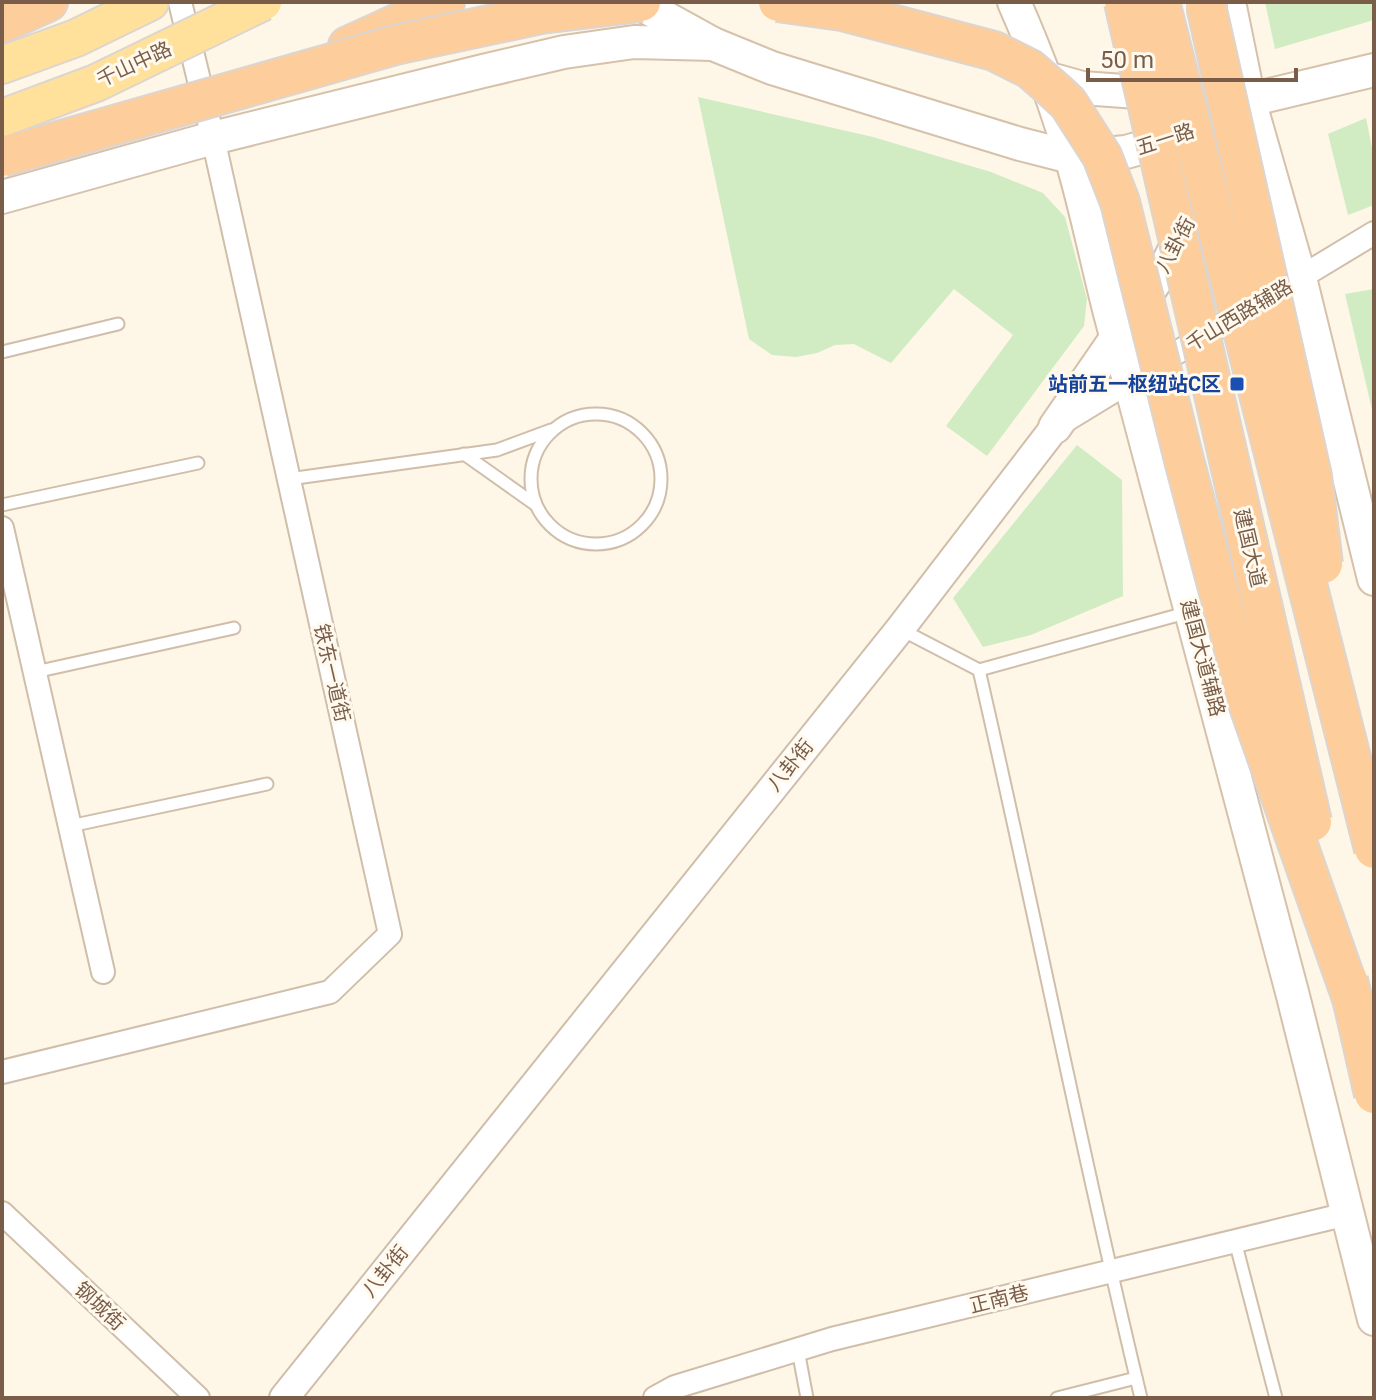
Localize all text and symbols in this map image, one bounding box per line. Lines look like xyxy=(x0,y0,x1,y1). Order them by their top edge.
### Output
scale bar xyxy=(1088,32,1296,82)
street label: 千山中路 xyxy=(93,36,175,92)
text: 50 m xyxy=(1100,46,1154,74)
street label: 五一路 xyxy=(1133,118,1197,160)
street label: 八卦街 xyxy=(1150,213,1200,277)
street label: 千山西路辅路 xyxy=(1181,274,1297,356)
place label: 站前五一枢纽站C区 xyxy=(1048,372,1221,396)
marker: 站前五一枢纽站C区 xyxy=(1228,375,1246,393)
street label: 建国大道 xyxy=(1229,506,1271,590)
street label: 建国大道辅路 xyxy=(1176,597,1230,719)
street label: 铁东一道街 xyxy=(309,622,355,724)
street label: 八卦街 xyxy=(762,734,818,796)
street label: 八卦街 xyxy=(357,1240,413,1302)
street label: 钢城街 xyxy=(70,1277,130,1335)
street label: 正南巷 xyxy=(967,1280,1031,1318)

